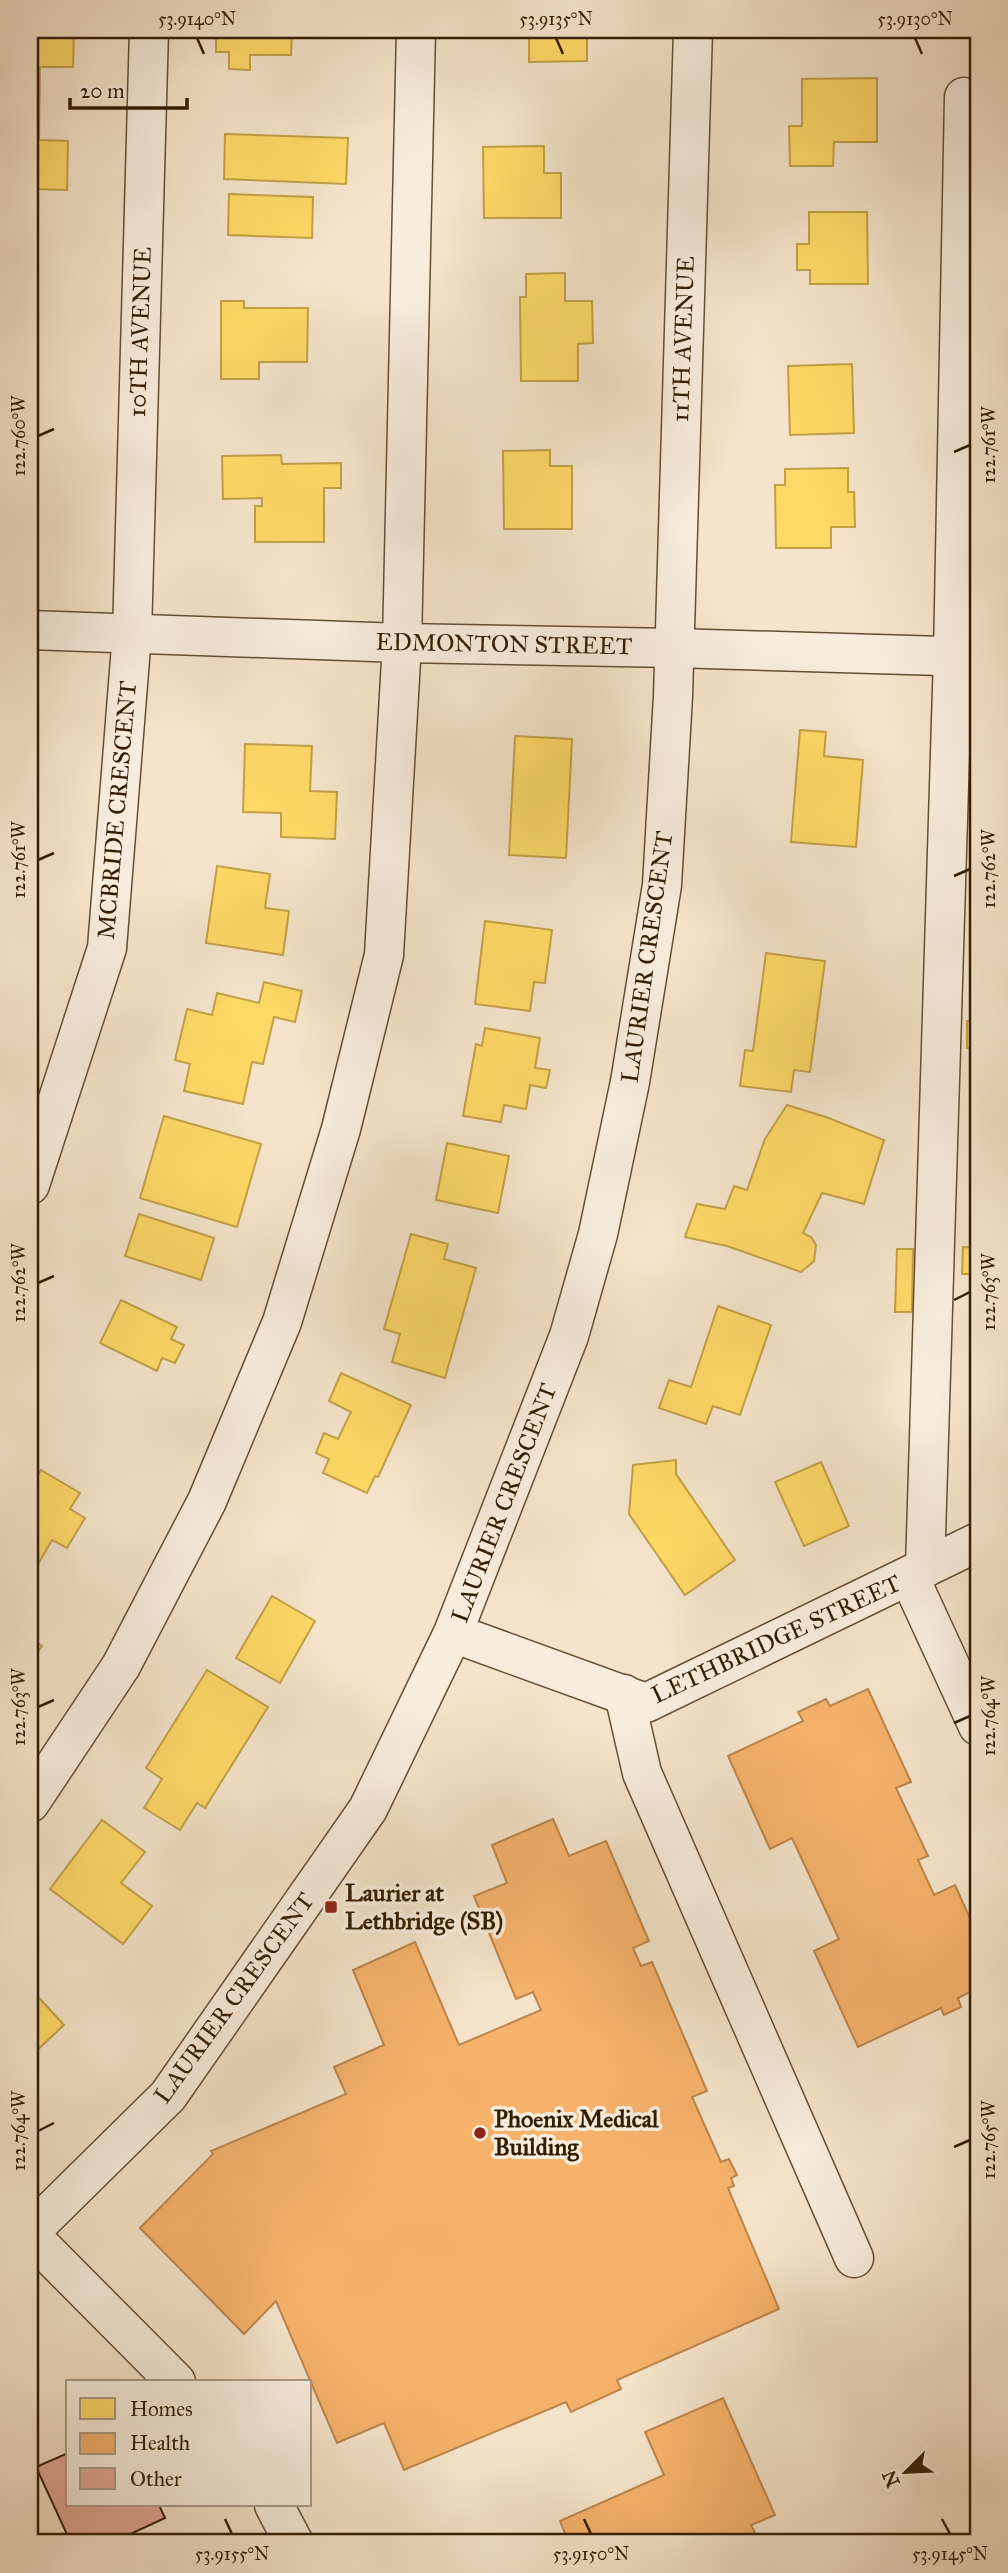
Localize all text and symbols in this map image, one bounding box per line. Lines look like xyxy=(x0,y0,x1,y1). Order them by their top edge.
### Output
text: 53.9140°N xyxy=(158,8,236,30)
text: 53.9135°N xyxy=(519,8,593,30)
text: 53.9130°N xyxy=(877,8,953,30)
scale bar xyxy=(70,66,187,110)
text: 20 m xyxy=(80,78,125,104)
street label: 10TH AVENUE xyxy=(122,246,158,418)
street label: 11TH AVENUE xyxy=(665,255,701,423)
text: 122.760°W xyxy=(8,395,30,476)
text: 122.761°W xyxy=(978,405,1000,484)
street label: EDMONTON STREET xyxy=(375,627,633,661)
street label: MCBRIDE CRESCENT xyxy=(91,680,143,940)
text: 122.761°W xyxy=(8,820,30,899)
street label: LAURIER CRESCENT xyxy=(615,829,679,1085)
text: 122.762°W xyxy=(978,829,1000,909)
text: 122.762°W xyxy=(8,1243,30,1323)
text: 122.763°W xyxy=(978,1252,1000,1331)
street label: LAURIER CRESCENT xyxy=(445,1379,563,1627)
street label: LETHBRIDGE STREET xyxy=(646,1568,906,1710)
text: 122.763°W xyxy=(8,1667,30,1746)
text: 122.764°W xyxy=(978,1675,1000,1756)
place label: Laurier at Lethbridge (SB) xyxy=(345,1878,503,1936)
street label: LAURIER CRESCENT xyxy=(147,1887,321,2109)
marker: Laurier at Lethbridge (SB) xyxy=(323,1899,339,1915)
text: 122.764°W xyxy=(8,2090,30,2171)
text: 122.765°W xyxy=(978,2100,1000,2179)
place label: Phoenix Medical Building xyxy=(494,2104,659,2162)
marker: Phoenix Medical Building xyxy=(472,2125,488,2141)
legend xyxy=(66,2380,312,2506)
text: Homes xyxy=(130,2396,193,2422)
text: Health xyxy=(130,2430,191,2456)
north arrow xyxy=(872,2436,942,2506)
text: Other xyxy=(130,2466,182,2492)
text: N xyxy=(877,2467,905,2491)
text: 53.9155°N xyxy=(195,2543,269,2565)
text: 53.9150°N xyxy=(553,2543,629,2565)
text: 53.9145°N xyxy=(912,2543,988,2565)

